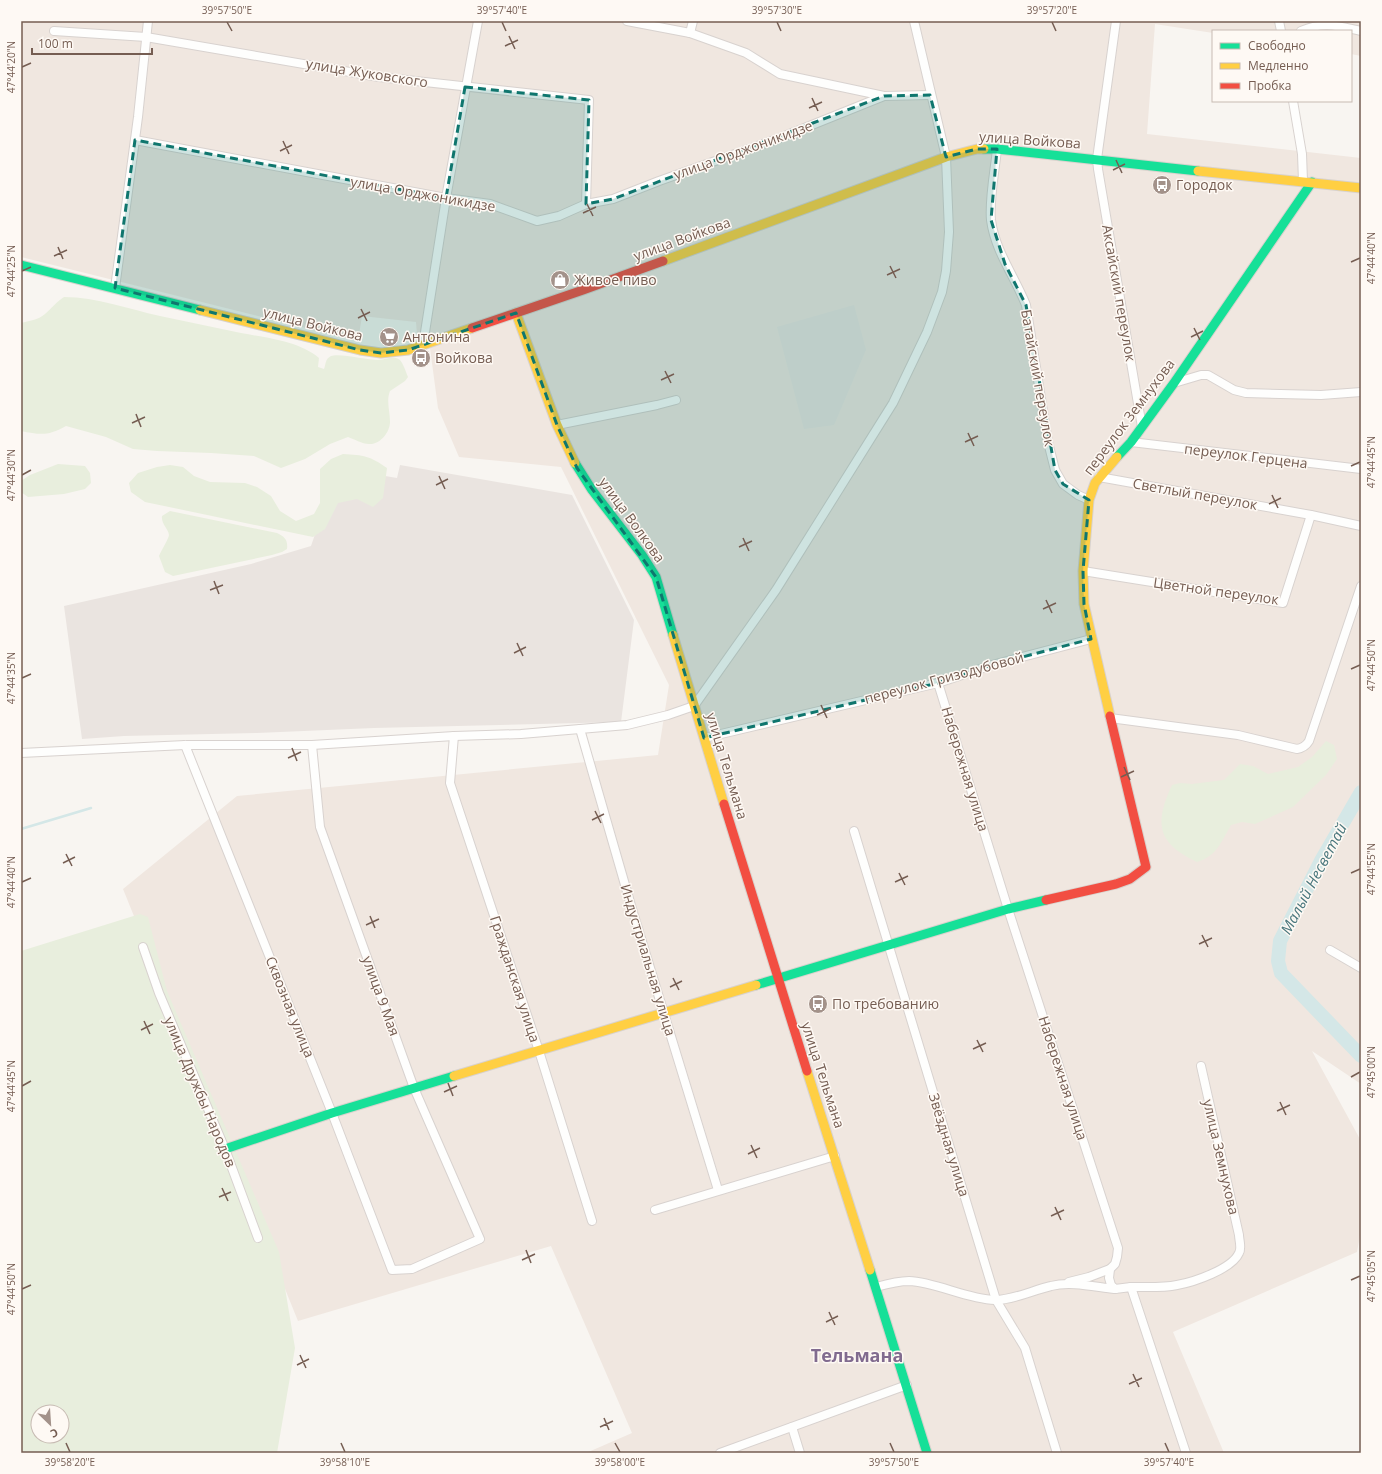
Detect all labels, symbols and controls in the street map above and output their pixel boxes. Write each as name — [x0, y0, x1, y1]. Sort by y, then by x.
text: 39°57'50"E — [202, 3, 252, 17]
text: 39°57'40"E — [477, 3, 527, 17]
text: 39°57'30"E — [752, 3, 802, 17]
text: 39°57'20"E — [1027, 3, 1077, 17]
scale bar — [32, 30, 152, 56]
legend — [1212, 30, 1352, 102]
text: 100 m — [38, 35, 73, 52]
text: Свободно — [1248, 37, 1306, 54]
text: 47°44'20"N — [4, 41, 18, 93]
street label: улица Жуковского — [305, 53, 430, 92]
text: Медленно — [1248, 57, 1308, 74]
text: Пробка — [1248, 77, 1291, 94]
street label: улица Орджоникидзе — [671, 115, 815, 184]
street label: улица Войкова — [979, 126, 1082, 153]
street label: улица Орджоникидзе — [349, 171, 497, 216]
bus stop icon: Городок — [1151, 174, 1173, 196]
place label: Городок — [1176, 175, 1233, 194]
street label: улица Войкова — [631, 212, 733, 265]
street label: Аксайский переулок — [1098, 223, 1141, 364]
text: 47°44'40"N — [1364, 232, 1378, 284]
text: 47°44'25"N — [4, 245, 18, 297]
shop icon: Живое пиво — [549, 269, 571, 291]
place label: Живое пиво — [574, 270, 657, 289]
street label: улица Войкова — [261, 302, 365, 345]
street label: Батайский переулок — [1017, 308, 1060, 449]
supermarket icon: Антонина — [378, 326, 400, 348]
place label: Антонина — [403, 327, 470, 346]
bus stop icon: Войкова — [410, 347, 432, 369]
place label: Войкова — [435, 348, 493, 367]
street label: переулок Земнухова — [1079, 355, 1179, 479]
text: 47°44'45"N — [1364, 436, 1378, 488]
street label: переулок Герцена — [1183, 439, 1309, 473]
text: 47°44'30"N — [4, 449, 18, 501]
street label: улица Волкова — [595, 473, 670, 566]
street label: Светлый переулок — [1131, 473, 1260, 514]
street label: Цветной переулок — [1152, 572, 1281, 609]
text: 47°44'50"N — [1364, 639, 1378, 691]
street label: переулок Гризодубовой — [862, 647, 1026, 708]
text: 47°44'35"N — [4, 652, 18, 704]
street label: Набережная улица — [937, 704, 993, 834]
street label: улица Тельмана — [702, 710, 753, 822]
water label: Малый Несветай — [1275, 819, 1351, 937]
text: 47°44'55"N — [1364, 843, 1378, 895]
text: 47°44'40"N — [4, 856, 18, 908]
street label: Индустриальная улица — [616, 882, 681, 1038]
street label: Гражданская улица — [486, 913, 545, 1045]
street label: Сквозная улица — [261, 953, 319, 1060]
street label: улица 9 Мая — [358, 953, 405, 1038]
bus stop icon: По требованию — [807, 993, 829, 1015]
place label: По требованию — [832, 994, 939, 1013]
street label: Набережная улица — [1034, 1013, 1093, 1142]
street label: улица Дружбы Народов — [160, 1014, 241, 1170]
street label: улица Тельмана — [797, 1019, 850, 1130]
text: 47°45'00"N — [1364, 1046, 1378, 1098]
text: 47°44'45"N — [4, 1060, 18, 1112]
street label: Звёздная улица — [925, 1091, 974, 1199]
street label: улица Земнухова — [1199, 1097, 1244, 1216]
text: 47°45'05"N — [1364, 1250, 1378, 1302]
text: 47°44'50"N — [4, 1263, 18, 1315]
district label: Тельмана — [811, 1343, 903, 1367]
north arrow — [30, 1404, 70, 1444]
text: С — [48, 1425, 61, 1442]
text: 39°58'20"E — [45, 1455, 95, 1469]
text: 39°58'10"E — [320, 1455, 370, 1469]
text: 39°58'00"E — [595, 1455, 645, 1469]
text: 39°57'50"E — [869, 1455, 919, 1469]
text: 39°57'40"E — [1144, 1455, 1194, 1469]

